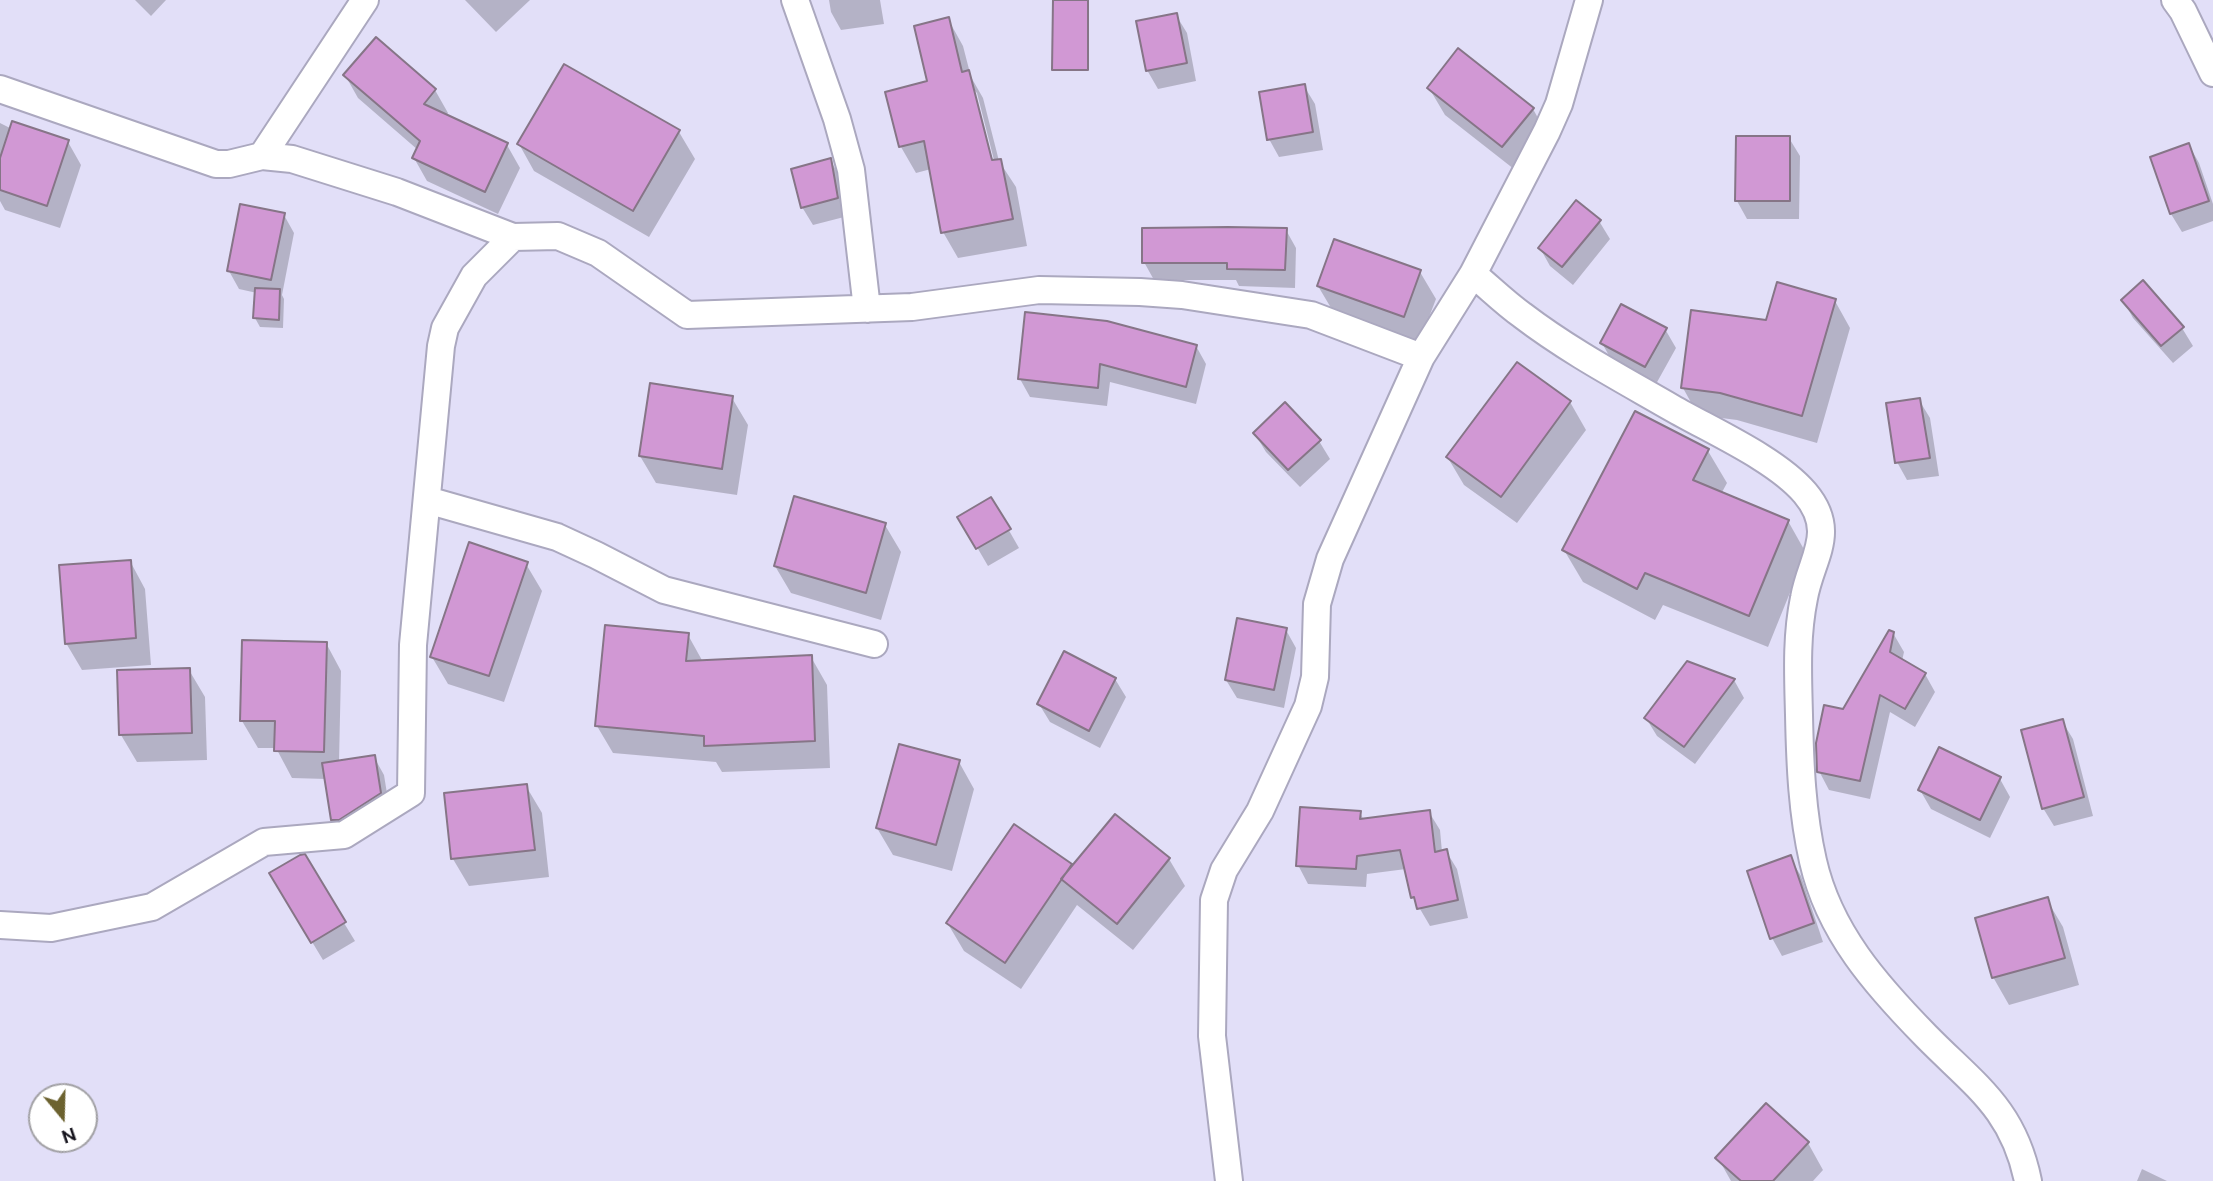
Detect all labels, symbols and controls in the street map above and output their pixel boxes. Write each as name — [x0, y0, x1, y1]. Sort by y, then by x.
north arrow — [28, 1083, 98, 1153]
text: N — [59, 1123, 79, 1149]

